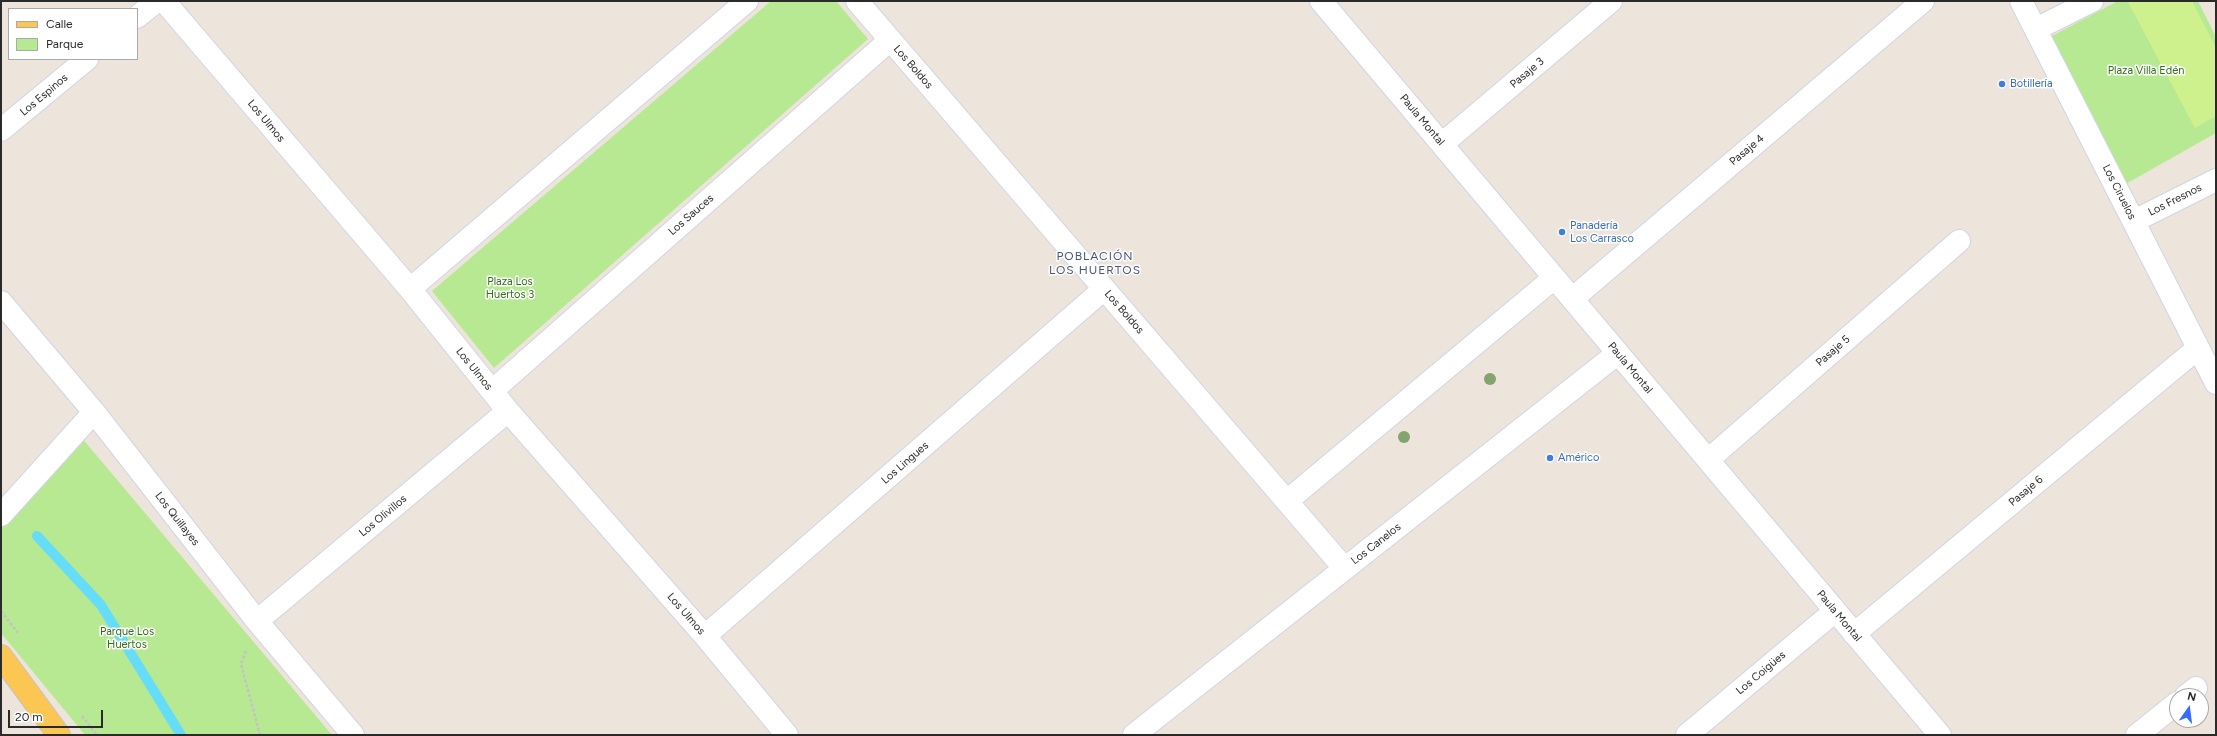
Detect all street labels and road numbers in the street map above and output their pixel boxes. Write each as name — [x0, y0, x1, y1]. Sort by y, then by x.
street label: Los Boldos — [890, 43, 936, 91]
street label: Pasaje 3 — [1507, 55, 1547, 91]
street label: Los Espinos — [17, 71, 71, 119]
street label: Paula Montal — [1397, 92, 1447, 148]
street label: Los Ulmos — [245, 97, 287, 145]
street label: Pasaje 4 — [1727, 132, 1767, 168]
street label: Los Ciruelos — [2099, 162, 2139, 222]
street label: Los Fresnos — [2146, 181, 2204, 219]
street label: Los Sauces — [666, 192, 716, 238]
street label: Los Boldos — [1101, 288, 1147, 336]
street label: Pasaje 5 — [1813, 333, 1853, 369]
street label: Paula Montal — [1605, 340, 1655, 396]
street label: Los Ulmos — [453, 345, 495, 393]
street label: Los Lingues — [879, 439, 931, 487]
street label: Pasaje 6 — [2006, 473, 2046, 509]
street label: Los Quillayes — [152, 490, 202, 548]
street label: Los Olivillos — [357, 492, 409, 540]
street label: Los Canelos — [1348, 520, 1404, 568]
street label: Paula Montal — [1814, 588, 1864, 644]
street label: Los Ulmos — [664, 590, 708, 638]
street label: Los Coigües — [1734, 648, 1788, 698]

